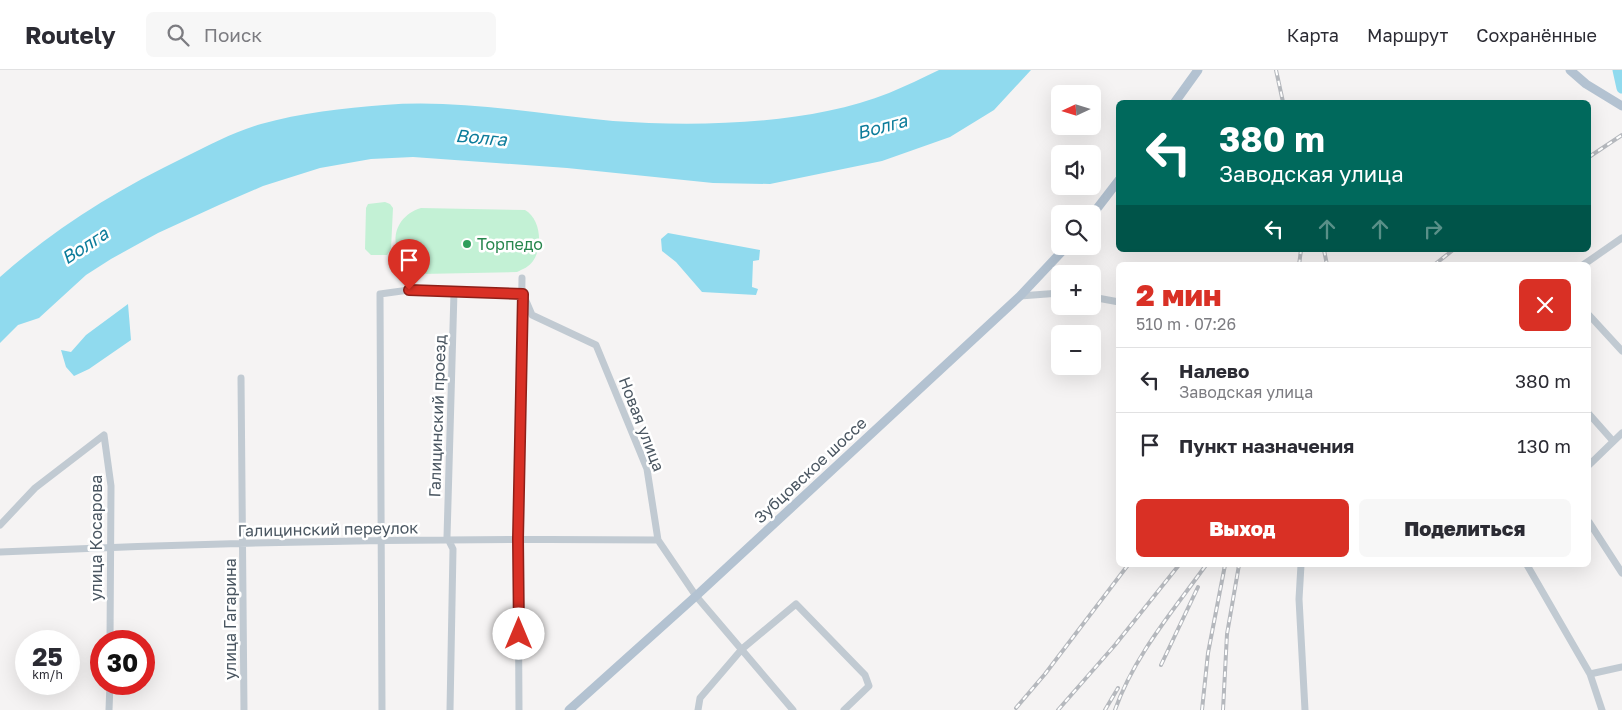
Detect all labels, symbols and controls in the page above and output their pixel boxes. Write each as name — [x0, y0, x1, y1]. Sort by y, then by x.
search box — [146, 12, 496, 57]
text: Routely — [25, 20, 116, 49]
icon: search — [164, 21, 192, 49]
text: Поиск — [204, 23, 262, 46]
text: Карта — [1287, 24, 1339, 46]
text: Маршрут — [1367, 24, 1448, 46]
text: Сохранённые — [1476, 24, 1597, 46]
north arrow — [1051, 85, 1101, 135]
map controls — [1051, 85, 1101, 375]
water label: Волга — [854, 109, 910, 143]
text: 380 m — [1219, 118, 1325, 160]
icon: left — [1136, 120, 1201, 185]
water label: Волга — [455, 124, 508, 150]
button: sound — [1051, 145, 1101, 195]
text: Заводская улица — [1219, 160, 1404, 187]
button: search — [1051, 205, 1101, 255]
icon: left — [1260, 215, 1288, 243]
icon: ahead — [1313, 215, 1341, 243]
icon: ahead — [1366, 215, 1394, 243]
icon: right — [1419, 215, 1447, 243]
water label: Волга — [57, 222, 113, 268]
place label: Торпедо — [477, 234, 543, 254]
marker: Торпедо — [461, 238, 473, 250]
pin — [388, 239, 430, 290]
icon: arrive — [395, 246, 423, 274]
button: + — [1051, 265, 1101, 315]
text: 2 мин — [1136, 277, 1221, 313]
button: close — [1519, 279, 1571, 331]
text: 510 m · 07:26 — [1136, 314, 1236, 334]
button: − — [1051, 325, 1101, 375]
street label: Галицинский проезд — [424, 334, 450, 498]
text: Налево — [1179, 359, 1249, 382]
icon: left — [1136, 366, 1164, 394]
text: 380 m — [1515, 369, 1571, 392]
street label: Новая улица — [615, 374, 669, 474]
text: Заводская улица — [1179, 382, 1313, 402]
street label: Зубцовское шоссе — [749, 413, 871, 527]
icon: arrive — [1136, 431, 1164, 459]
text: Пункт назначения — [1179, 434, 1354, 457]
text: 130 m — [1517, 434, 1571, 457]
street label: улица Косарова — [86, 475, 106, 601]
button: Выход — [1136, 499, 1349, 557]
button: Поделиться — [1359, 499, 1571, 557]
street label: Галицинский переулок — [237, 517, 419, 541]
street label: улица Гагарина — [220, 558, 240, 680]
position arrow — [492, 607, 544, 659]
speed limit sign: 30 — [90, 630, 155, 695]
text: 25 — [32, 641, 63, 672]
text: km/h — [32, 667, 63, 682]

